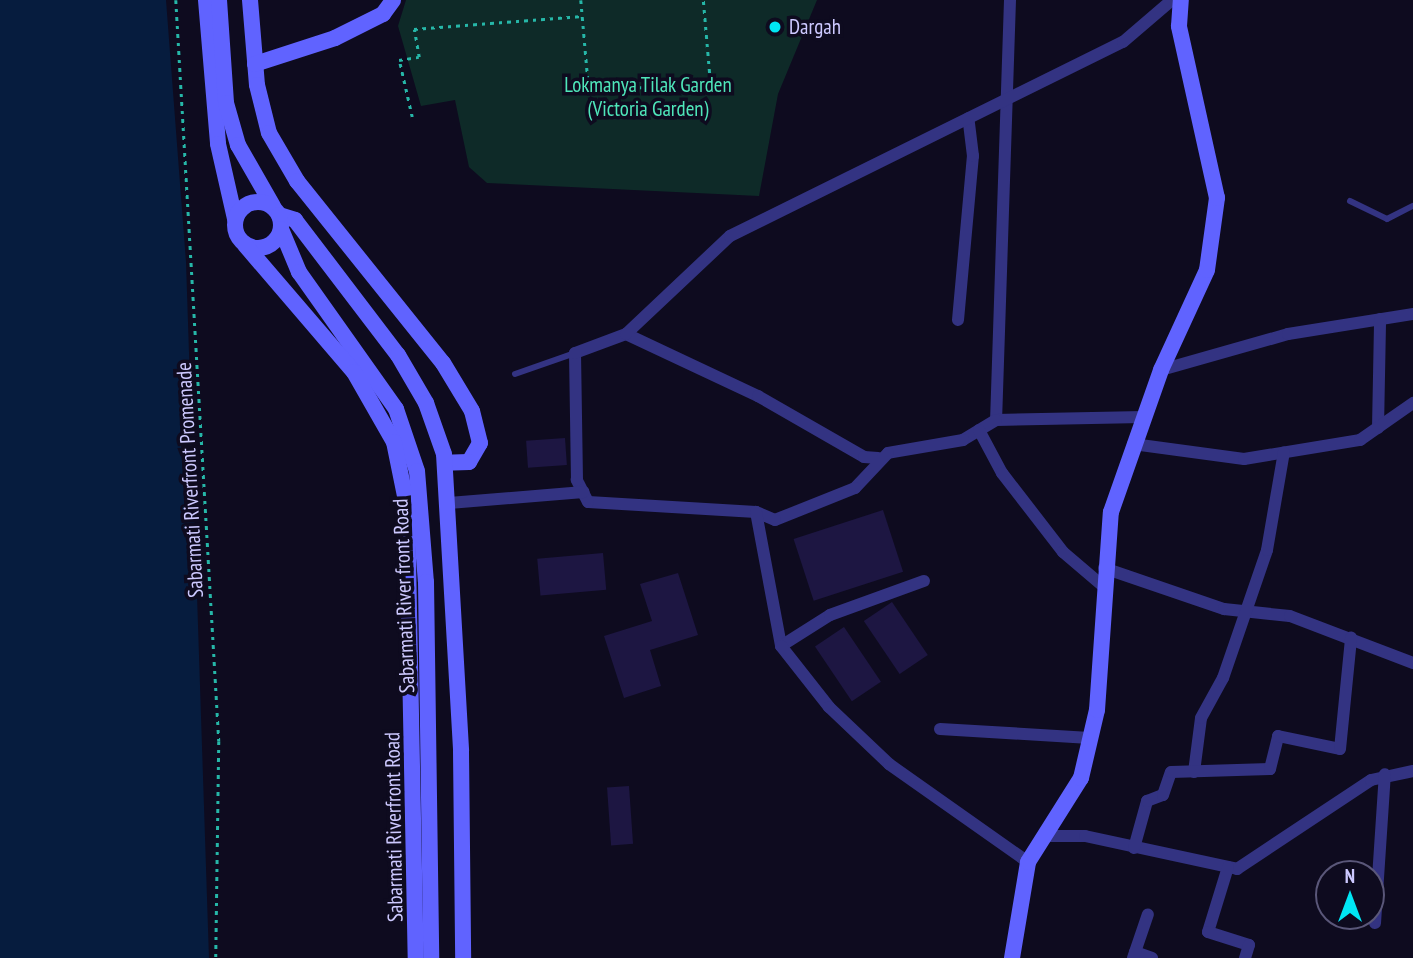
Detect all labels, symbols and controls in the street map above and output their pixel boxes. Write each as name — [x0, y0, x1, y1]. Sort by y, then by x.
place label: Dargah — [789, 14, 841, 40]
marker: Dargah — [767, 19, 783, 35]
park label: Lokmanya Tilak Garden (Victoria Garden) — [564, 72, 732, 122]
street label: Sabarmati Riverfront Promenade — [171, 362, 209, 598]
street label: Sabarmati River front Road — [388, 498, 420, 694]
street label: Sabarmati Riverfront Road — [380, 732, 408, 922]
north arrow — [1315, 860, 1385, 930]
text: N — [1345, 864, 1355, 888]

